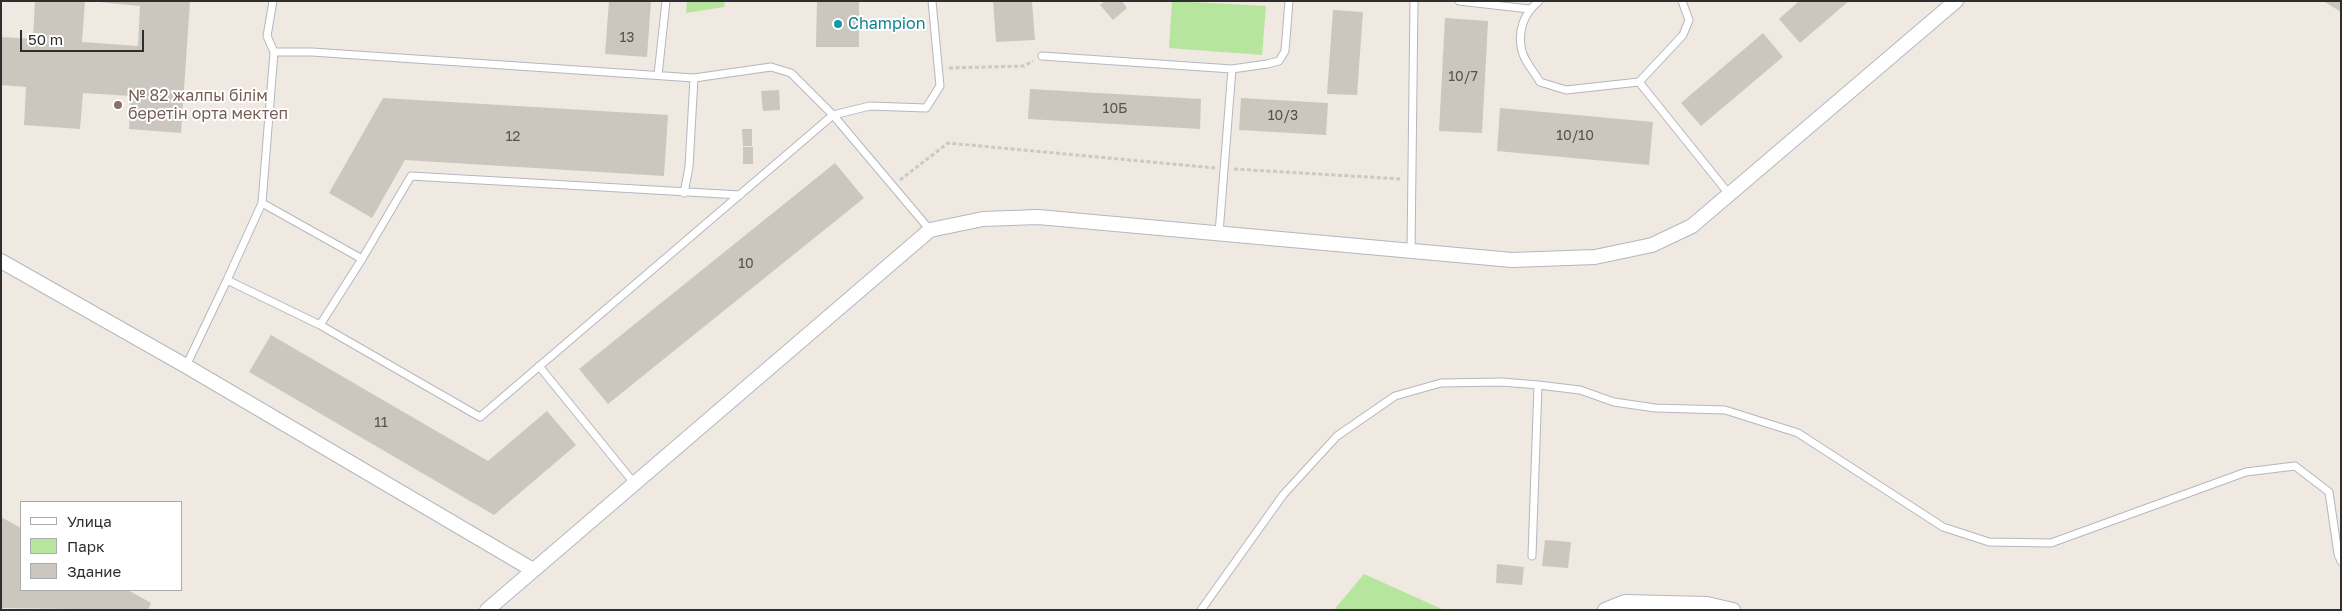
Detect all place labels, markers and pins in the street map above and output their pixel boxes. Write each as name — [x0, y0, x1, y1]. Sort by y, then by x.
place label: Champion — [848, 14, 925, 34]
marker: Champion — [832, 18, 844, 30]
place label: № 82 жалпы білім беретін орта мектеп — [128, 86, 288, 124]
marker: № 82 жалпы білім беретін орта мектеп — [112, 99, 124, 111]

